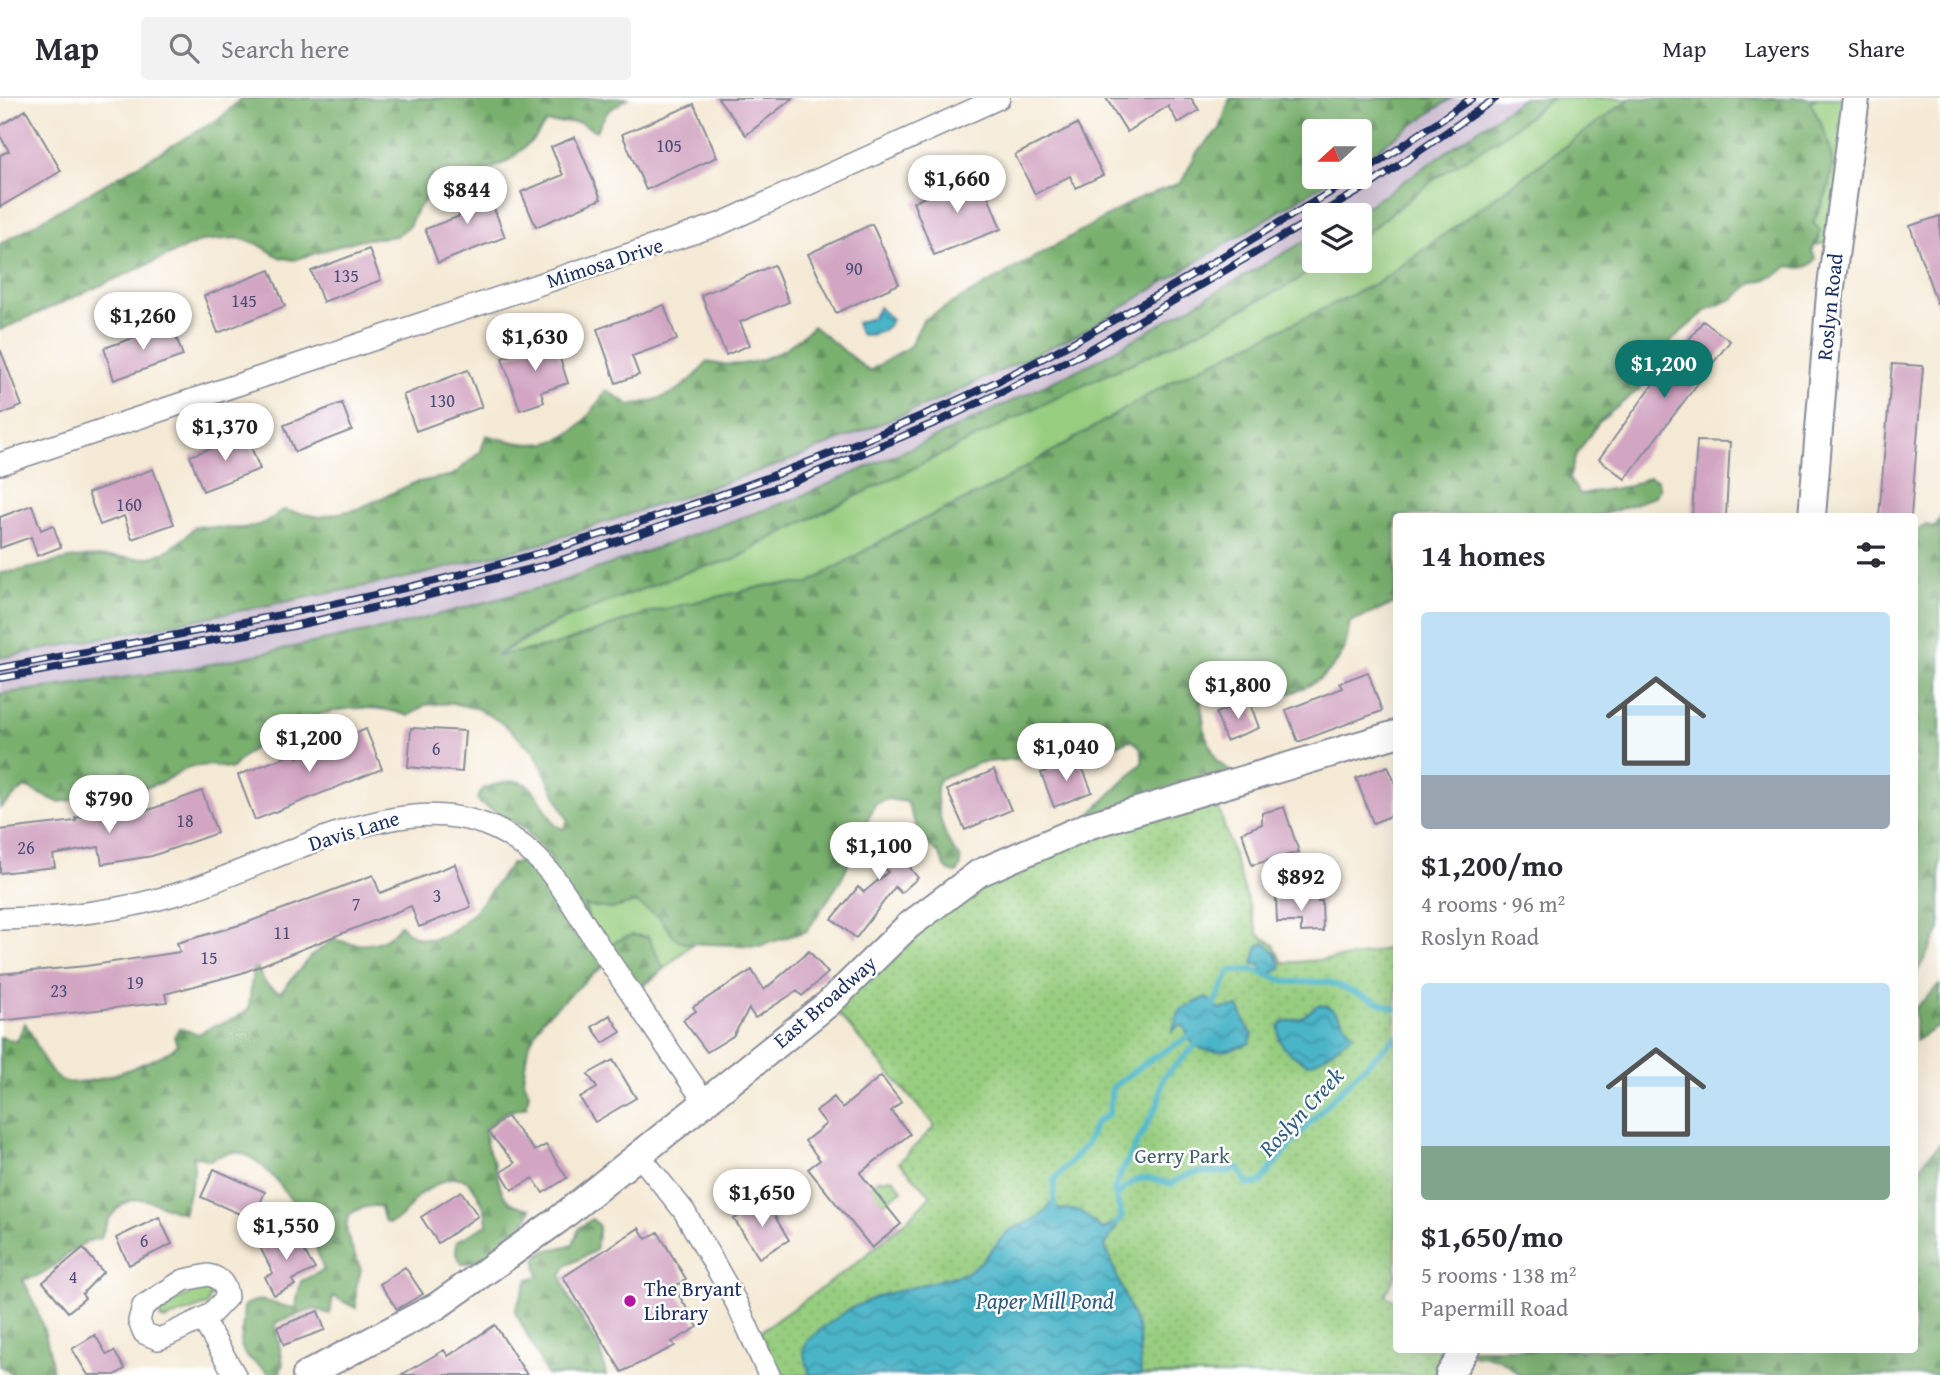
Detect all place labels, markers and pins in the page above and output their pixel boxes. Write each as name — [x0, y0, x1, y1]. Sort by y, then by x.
pin: $1,660 — [900, 156, 1014, 215]
pin: $844 — [426, 166, 508, 226]
pin: $1,260 — [86, 292, 200, 352]
pin: $1,630 — [478, 314, 592, 373]
pin: $1,200 — [1607, 341, 1721, 400]
pin: $1,370 — [168, 404, 282, 463]
pin: $1,800 — [1181, 662, 1295, 721]
pin: $1,200 — [252, 714, 366, 774]
pin: $1,040 — [1009, 724, 1123, 783]
pin: $790 — [68, 776, 150, 835]
pin: $1,100 — [822, 822, 936, 882]
pin: $892 — [1260, 854, 1342, 913]
pin: $1,650 — [705, 1170, 819, 1229]
pin: $1,550 — [229, 1202, 343, 1262]
place label: The Bryant Library — [644, 1273, 742, 1328]
marker: The Bryant Library — [622, 1293, 638, 1309]

